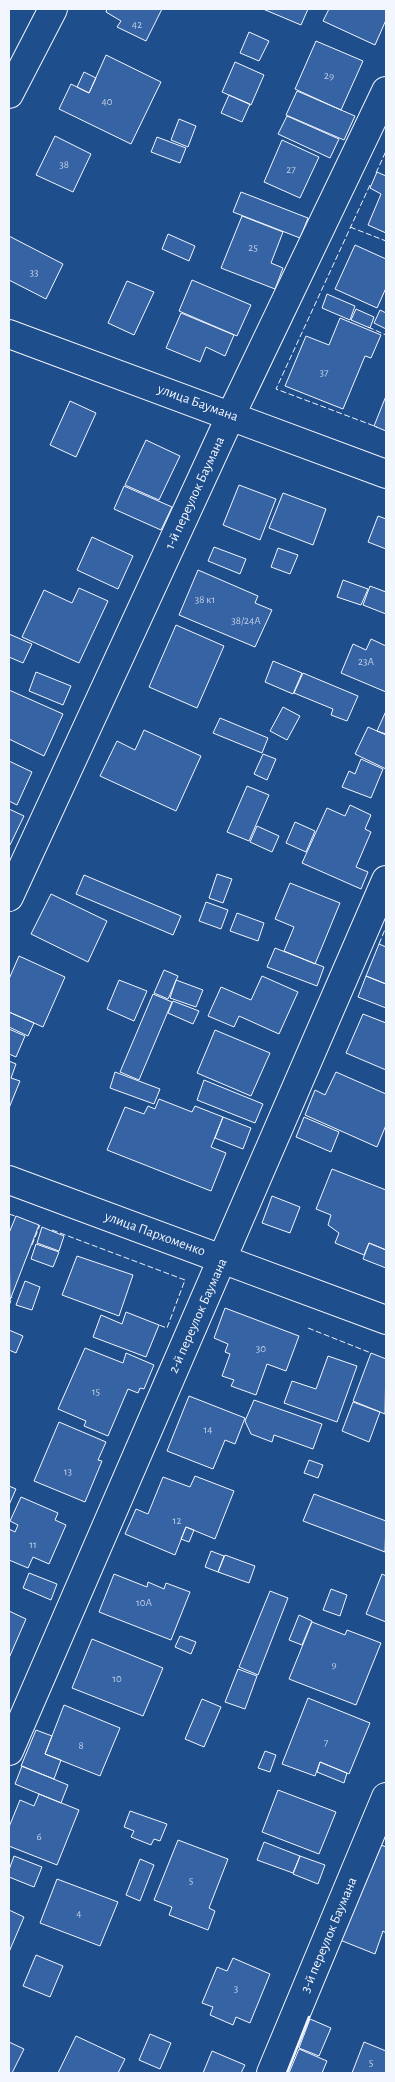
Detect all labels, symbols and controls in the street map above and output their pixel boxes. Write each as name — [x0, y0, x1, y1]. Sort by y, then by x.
house number: 42 — [132, 19, 142, 30]
house number: 29 — [324, 70, 334, 81]
house number: 40 — [101, 96, 113, 107]
house number: 38 — [59, 159, 69, 170]
house number: 27 — [286, 164, 296, 175]
house number: 25 — [248, 242, 258, 253]
house number: 33 — [29, 267, 39, 278]
house number: 37 — [319, 367, 329, 378]
street label: улица Баумана — [155, 382, 241, 424]
street label: 1-й переулок Баумана — [163, 434, 228, 552]
house number: 38 к1 — [195, 594, 215, 605]
house number: 38/24А — [231, 615, 261, 626]
house number: 23А — [358, 656, 375, 667]
street label: улица Пархоменко — [102, 1209, 207, 1259]
street label: 2-й переулок Баумана — [166, 1256, 230, 1376]
house number: 30 — [256, 1343, 266, 1354]
house number: 15 — [92, 1386, 101, 1397]
house number: 14 — [203, 1424, 213, 1435]
house number: 13 — [64, 1466, 73, 1477]
house number: 12 — [173, 1515, 181, 1526]
house number: 11 — [29, 1539, 37, 1550]
house number: 10А — [136, 1597, 153, 1608]
house number: 9 — [331, 1659, 337, 1670]
house number: 10 — [112, 1673, 122, 1684]
house number: 7 — [324, 1737, 329, 1748]
house number: 8 — [78, 1740, 84, 1751]
house number: 6 — [36, 1831, 42, 1842]
house number: 5 — [189, 1875, 194, 1886]
street label: 3-й переулок Баумана — [298, 1875, 360, 1995]
house number: 4 — [76, 1908, 82, 1919]
house number: 3 — [234, 1983, 239, 1994]
house number: 5 — [369, 2057, 374, 2068]

